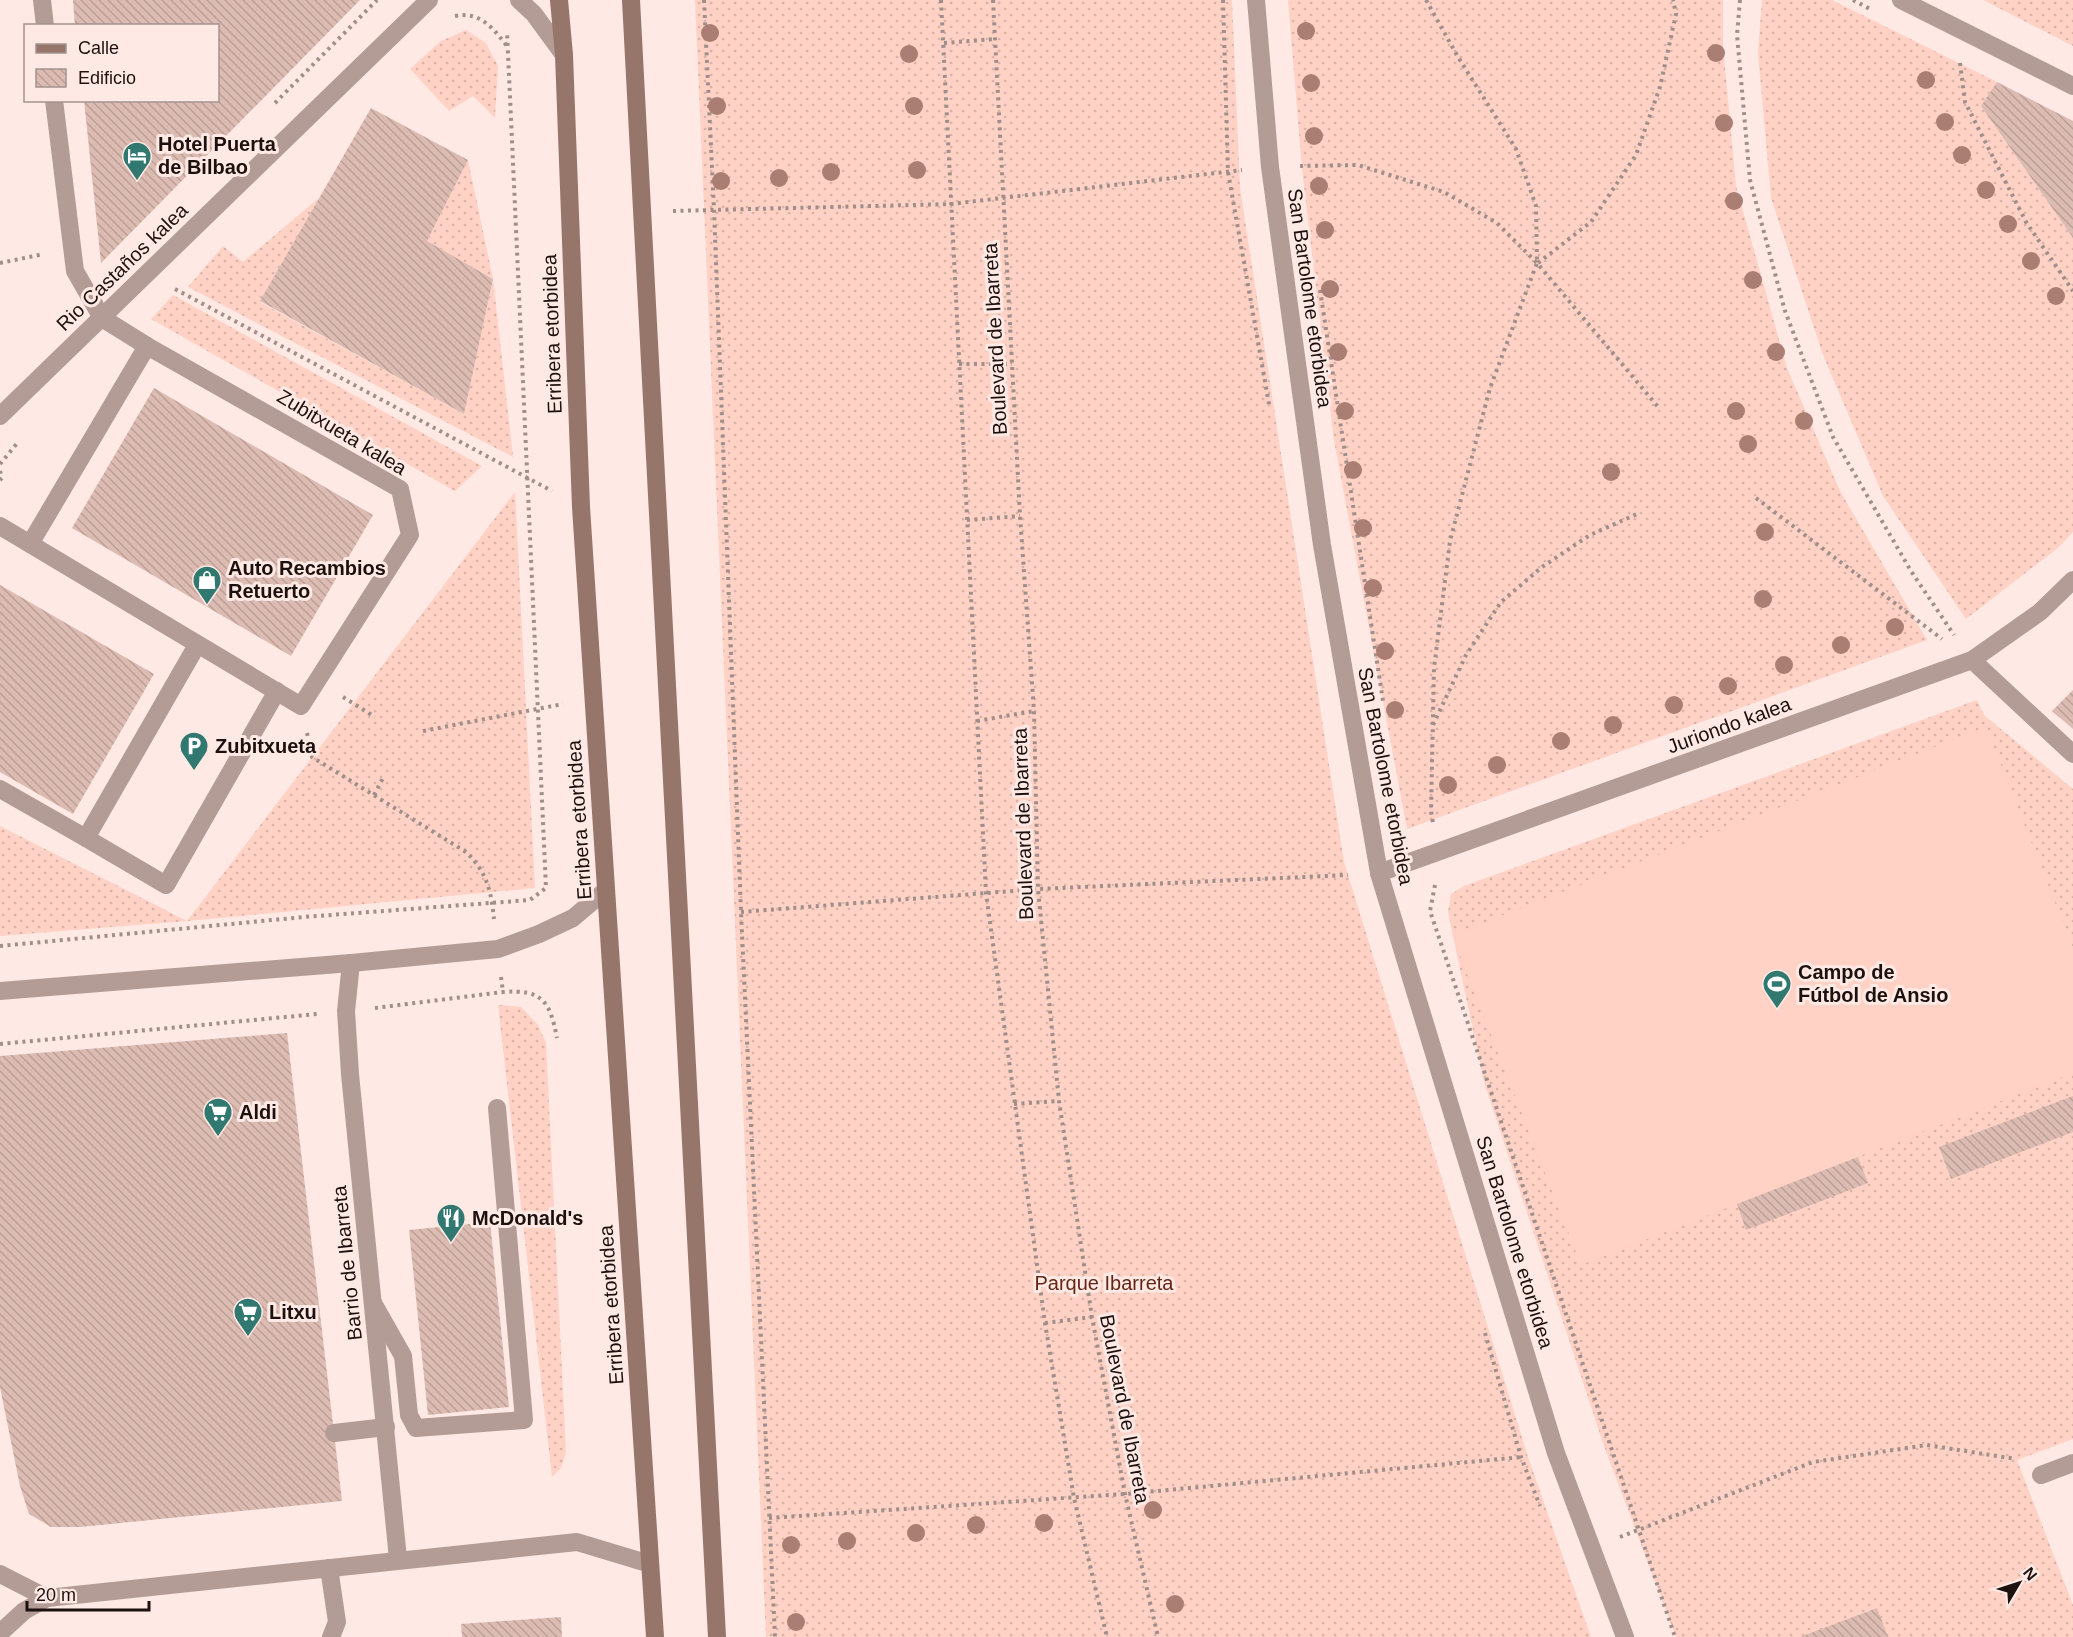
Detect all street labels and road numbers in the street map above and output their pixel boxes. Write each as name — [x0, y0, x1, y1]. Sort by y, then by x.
street label: San Bartolome etorbidea — [1284, 187, 1336, 410]
street label: Rio Castaños kalea — [52, 198, 193, 335]
street label: Boulevard de Ibarreta — [979, 242, 1011, 436]
street label: Erribera etorbidea — [538, 253, 566, 414]
street label: Zubitxueta kalea — [273, 385, 411, 480]
street label: San Bartolome etorbidea — [1354, 665, 1418, 888]
street label: Juriondo kalea — [1664, 692, 1795, 758]
street label: Boulevard de Ibarreta — [1009, 727, 1037, 920]
street label: Erribera etorbidea — [562, 739, 596, 901]
street label: San Bartolome etorbidea — [1472, 1133, 1558, 1352]
street label: Barrio de Ibarreta — [328, 1184, 366, 1342]
street label: Erribera etorbidea — [594, 1224, 628, 1386]
street label: Boulevard de Ibarreta — [1096, 1312, 1154, 1506]

